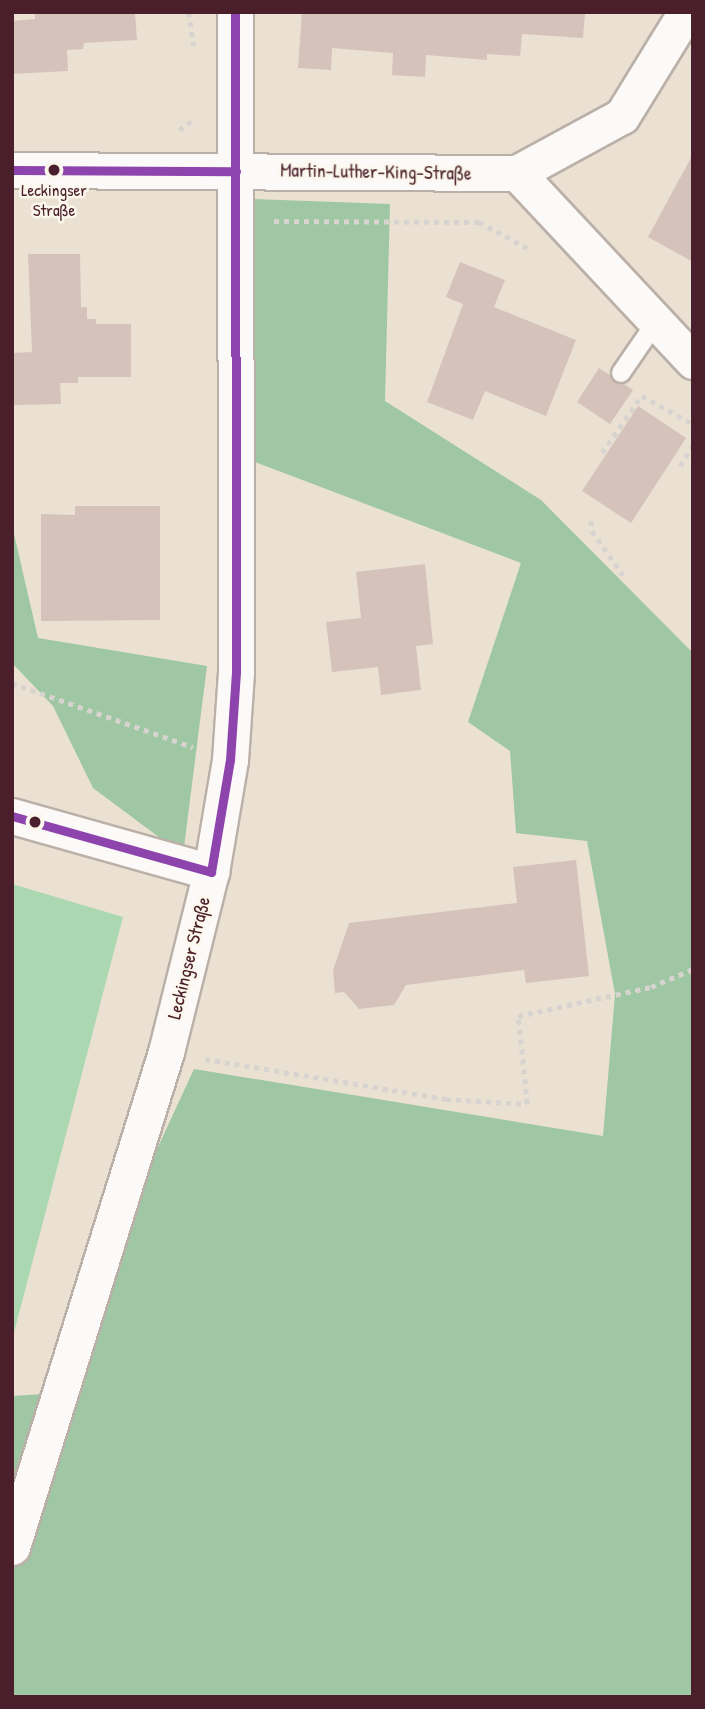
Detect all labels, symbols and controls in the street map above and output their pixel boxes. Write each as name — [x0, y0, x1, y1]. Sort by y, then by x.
street label: Martin-Luther-King-Straße — [280, 159, 472, 185]
marker: Leckingser Straße — [47, 163, 61, 177]
place label: Leckingser Straße — [21, 180, 87, 220]
unlabelled marker — [28, 815, 42, 829]
street label: Leckingser Straße — [163, 894, 215, 1022]

